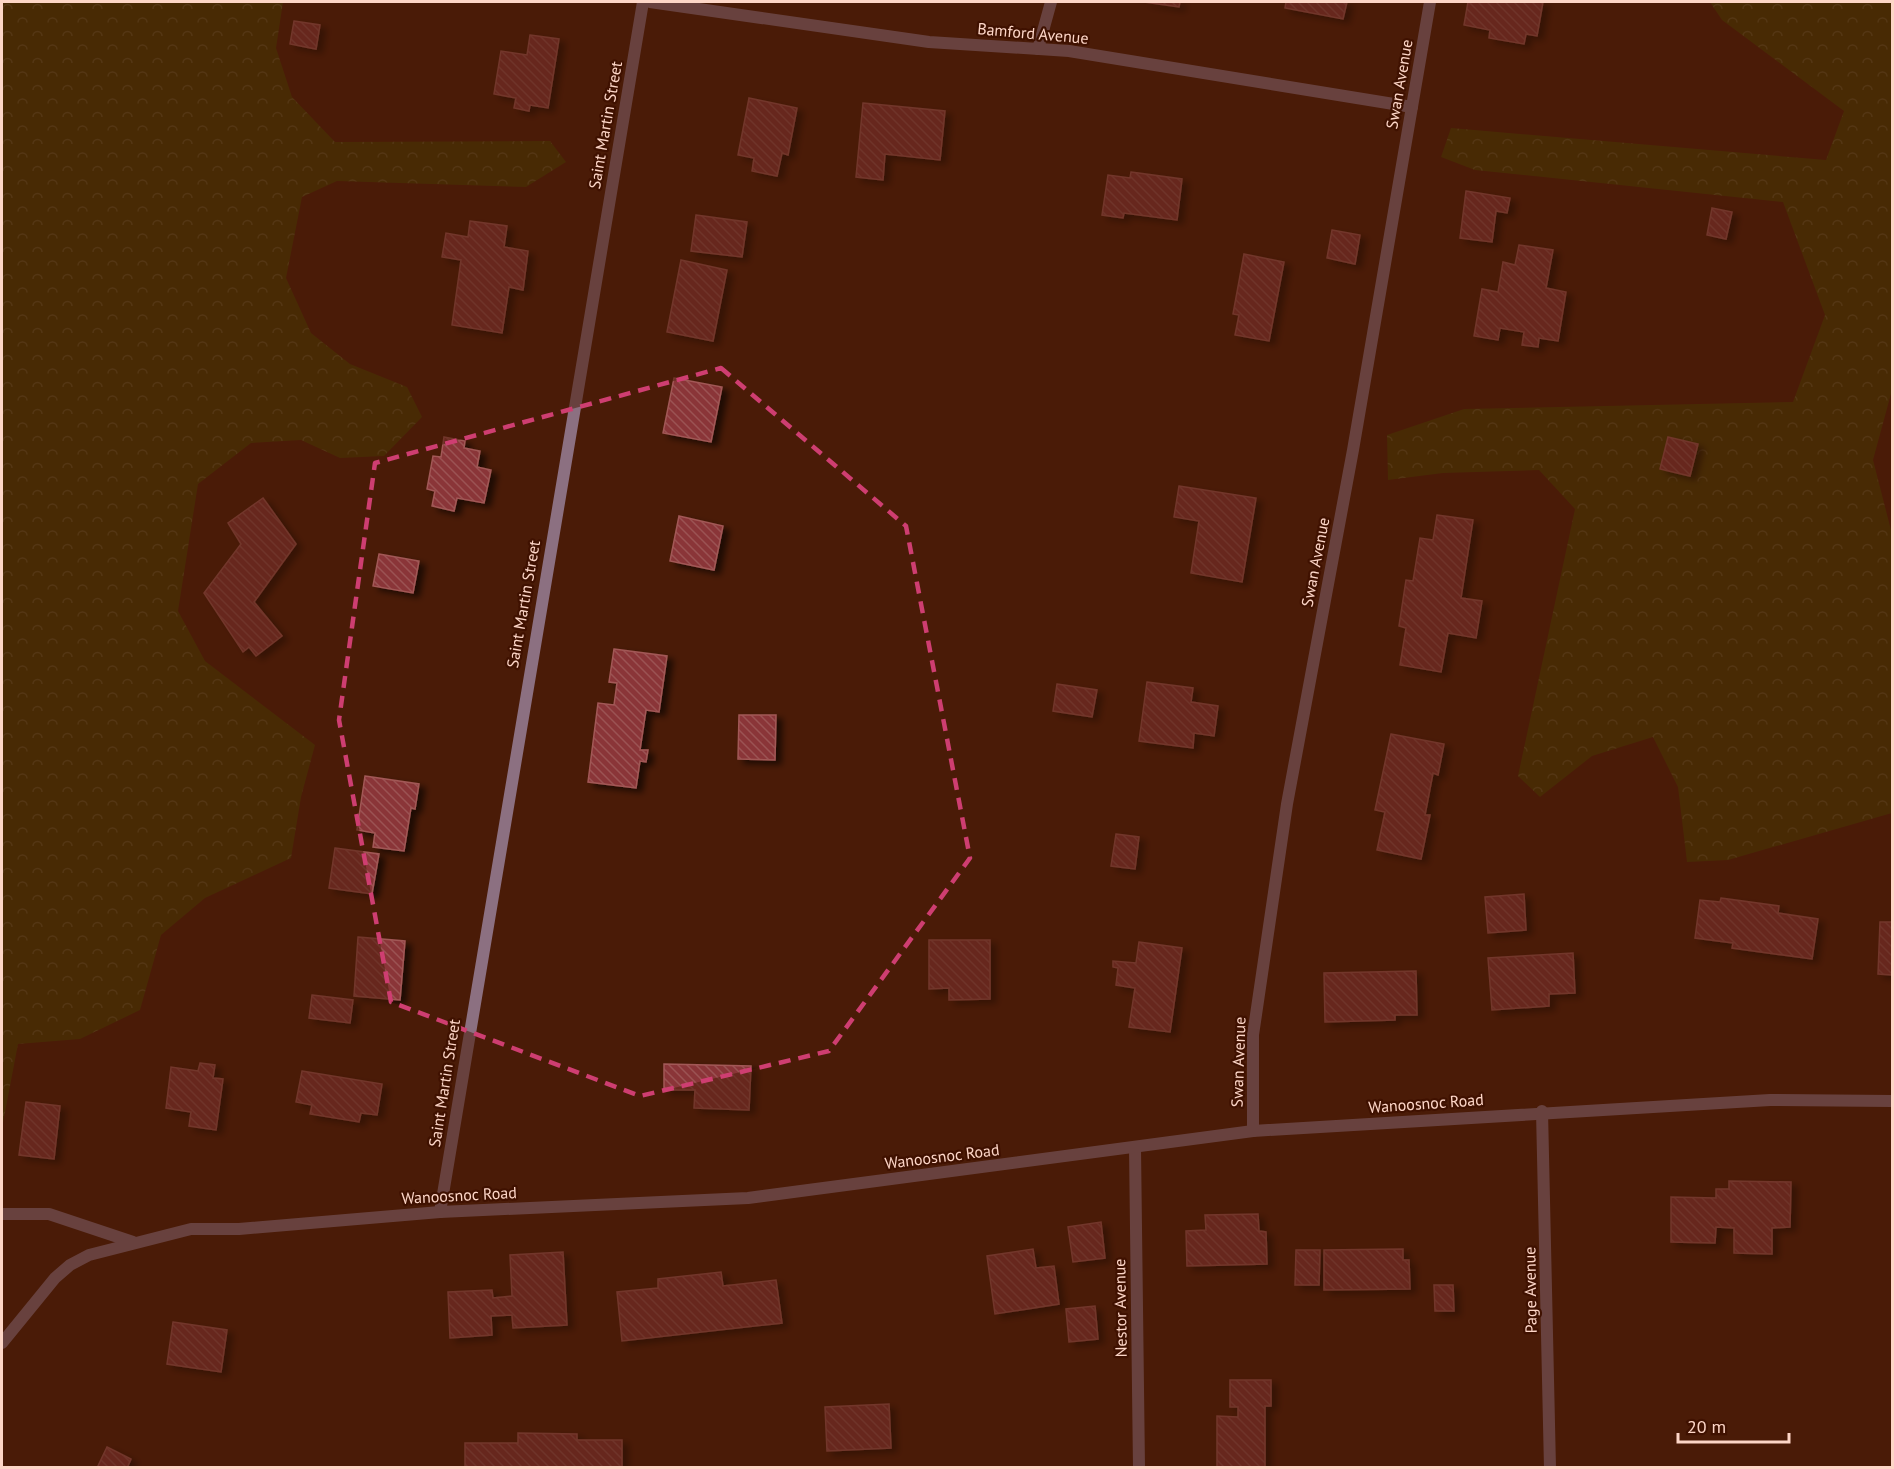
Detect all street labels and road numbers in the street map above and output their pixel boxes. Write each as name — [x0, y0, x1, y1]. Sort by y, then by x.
street label: Bamford Avenue — [977, 18, 1089, 48]
street label: Swan Avenue — [1381, 38, 1417, 130]
street label: Saint Martin Street — [584, 59, 626, 190]
street label: Swan Avenue — [1297, 516, 1333, 608]
street label: Saint Martin Street — [502, 538, 544, 669]
street label: Swan Avenue — [1226, 1016, 1250, 1108]
street label: Saint Martin Street — [424, 1017, 464, 1148]
street label: Wanoosnoc Road — [1368, 1089, 1484, 1117]
street label: Wanoosnoc Road — [883, 1139, 1001, 1173]
street label: Wanoosnoc Road — [401, 1182, 517, 1208]
street label: Page Avenue — [1519, 1246, 1541, 1334]
street label: Nestor Avenue — [1109, 1259, 1131, 1357]

